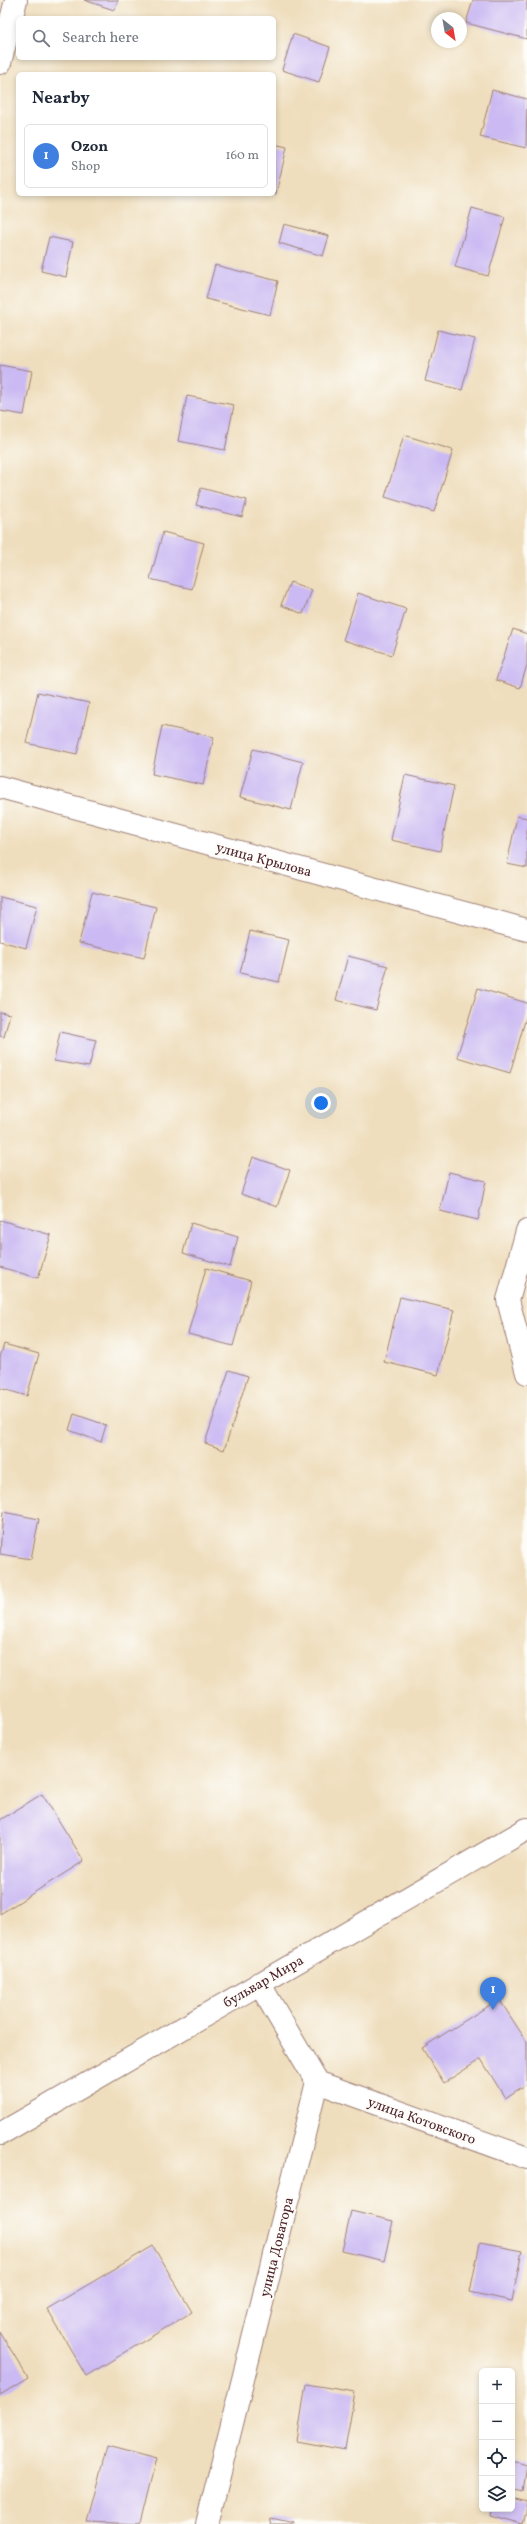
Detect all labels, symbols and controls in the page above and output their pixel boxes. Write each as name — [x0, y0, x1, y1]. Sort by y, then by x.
north arrow — [431, 12, 467, 48]
search box — [16, 16, 276, 60]
icon: search — [30, 27, 52, 49]
text: Search here — [62, 28, 139, 49]
text: Nearby — [32, 87, 90, 110]
text: Ozon — [71, 137, 108, 158]
text: 1 — [43, 147, 49, 165]
text: 160 m — [225, 147, 259, 165]
text: Shop — [71, 158, 100, 176]
street label: улица Крылова — [214, 839, 314, 882]
your location — [311, 1093, 331, 1113]
street label: бульвар Мира — [220, 1952, 307, 2013]
pin: 1 — [480, 1977, 506, 2010]
street label: улица Котовского — [365, 2093, 478, 2150]
street label: улица Доватора — [256, 2195, 299, 2299]
map controls — [479, 2368, 515, 2512]
button: + — [479, 2368, 515, 2404]
button: − — [479, 2404, 515, 2440]
button: locate — [479, 2440, 515, 2476]
button: layers — [479, 2476, 515, 2512]

